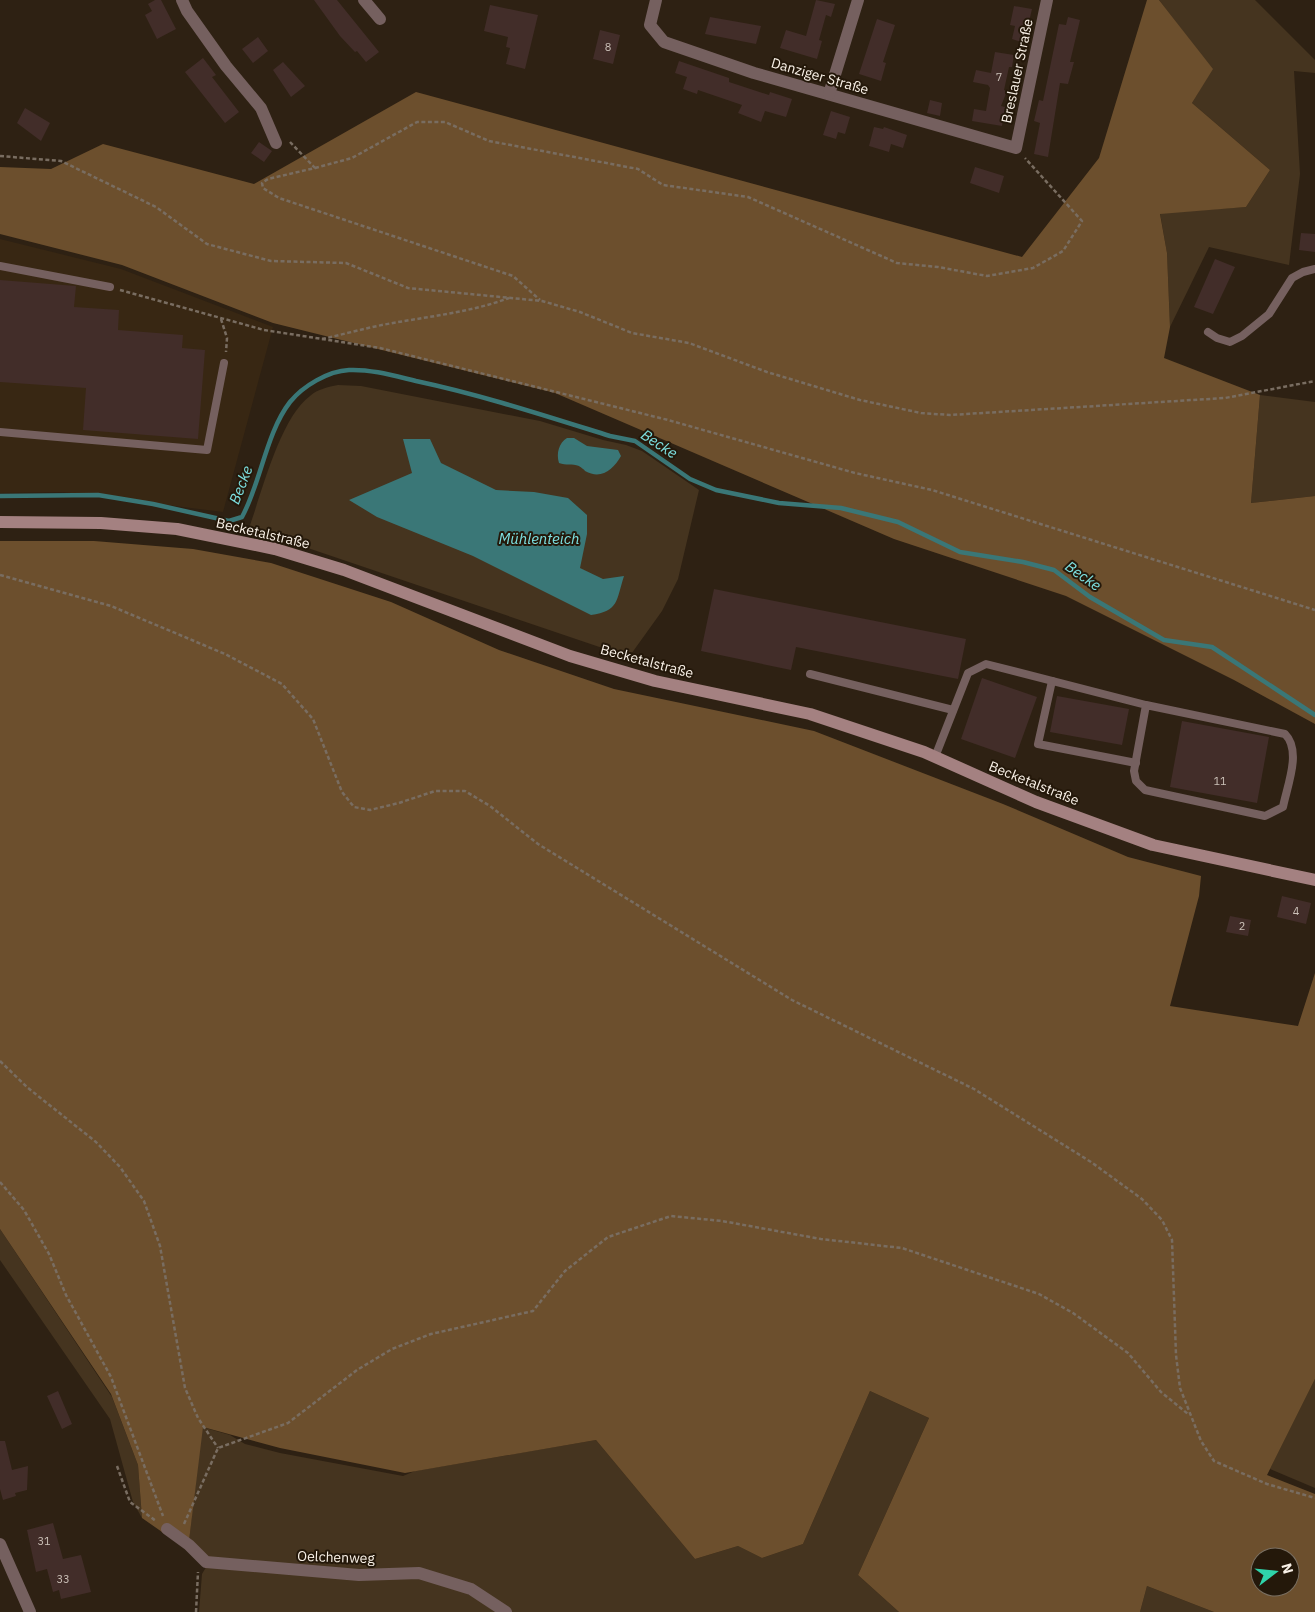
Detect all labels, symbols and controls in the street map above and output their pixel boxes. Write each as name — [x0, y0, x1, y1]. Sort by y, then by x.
street label: Breslauer Straße — [997, 17, 1037, 125]
house number: 8 — [605, 40, 611, 54]
street label: Danziger Straße — [769, 53, 871, 99]
house number: 7 — [996, 70, 1002, 84]
water label: Becke — [638, 425, 681, 462]
water label: Becke — [225, 463, 257, 507]
street label: Becketalstraße — [214, 513, 312, 553]
water label: Mühlenteich — [499, 529, 579, 548]
water label: Becke — [1062, 556, 1105, 595]
street label: Becketalstraße — [598, 640, 696, 682]
street label: Becketalstraße — [986, 757, 1082, 809]
house number: 11 — [1213, 774, 1227, 788]
house number: 4 — [1293, 904, 1300, 918]
house number: 2 — [1239, 919, 1245, 933]
house number: 31 — [37, 1534, 51, 1548]
street label: Oelchenweg — [297, 1547, 376, 1567]
north arrow — [1250, 1547, 1300, 1597]
text: N — [1277, 1561, 1298, 1576]
house number: 33 — [56, 1572, 70, 1586]

